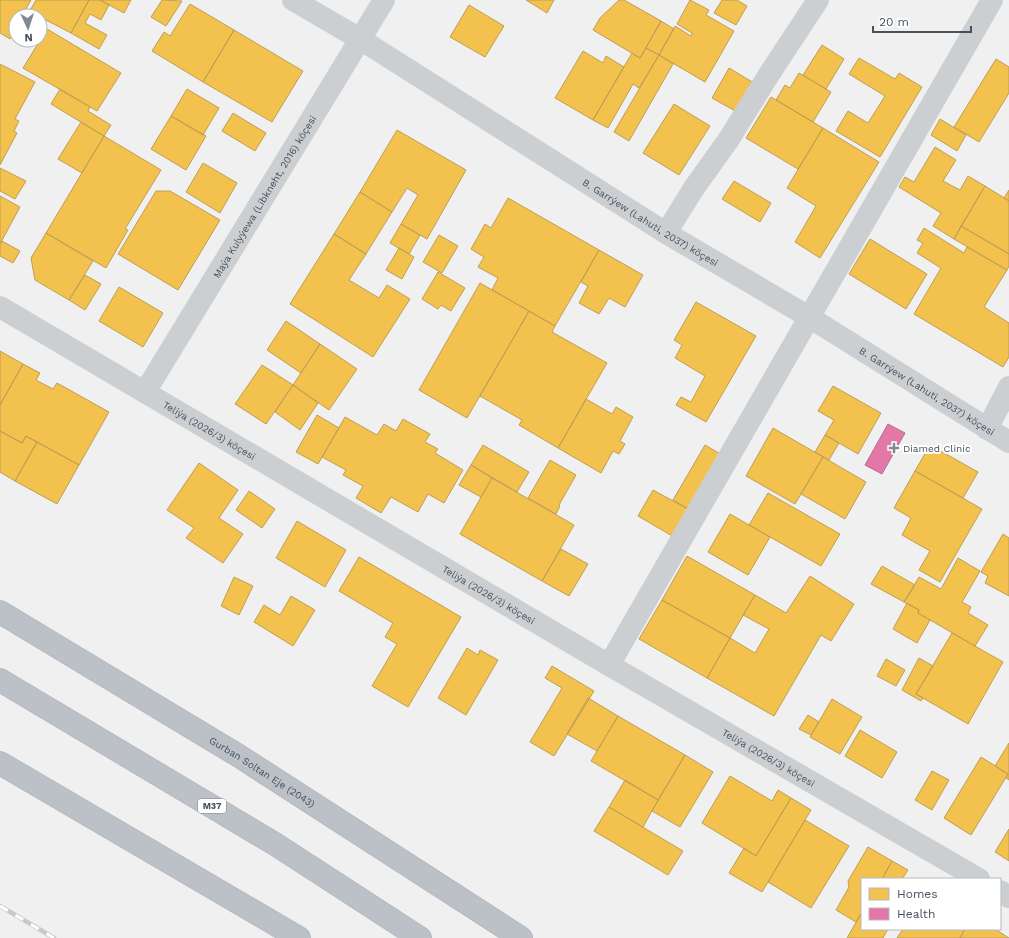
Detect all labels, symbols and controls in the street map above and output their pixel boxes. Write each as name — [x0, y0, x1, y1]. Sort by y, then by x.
north arrow — [8, 8, 48, 48]
scale bar — [873, 8, 971, 34]
text: 20 m — [879, 15, 909, 29]
text: N — [24, 31, 33, 44]
street label: Maýa Kulyýewa (Libkneht, 2016) köçesi — [211, 114, 318, 280]
street label: B. Garrýew (Lahuti, 2037) köçesi — [580, 177, 720, 268]
street label: B. Garrýew (Lahuti, 2037) köçesi — [857, 345, 996, 438]
street label: Teliýa (2026/3) köçesi — [161, 399, 257, 462]
marker: Diamed Clinic — [888, 442, 900, 454]
place label: Diamed Clinic — [903, 443, 971, 454]
street label: Teliýa (2026/3) köçesi — [440, 563, 537, 626]
street label: Teliýa (2026/3) köçesi — [720, 727, 817, 789]
street label: Gurban Soltan Eje (2043) — [207, 734, 317, 809]
road number: M37 — [198, 799, 226, 813]
legend — [861, 878, 1001, 930]
text: Homes — [897, 887, 938, 901]
text: Health — [897, 907, 935, 921]

